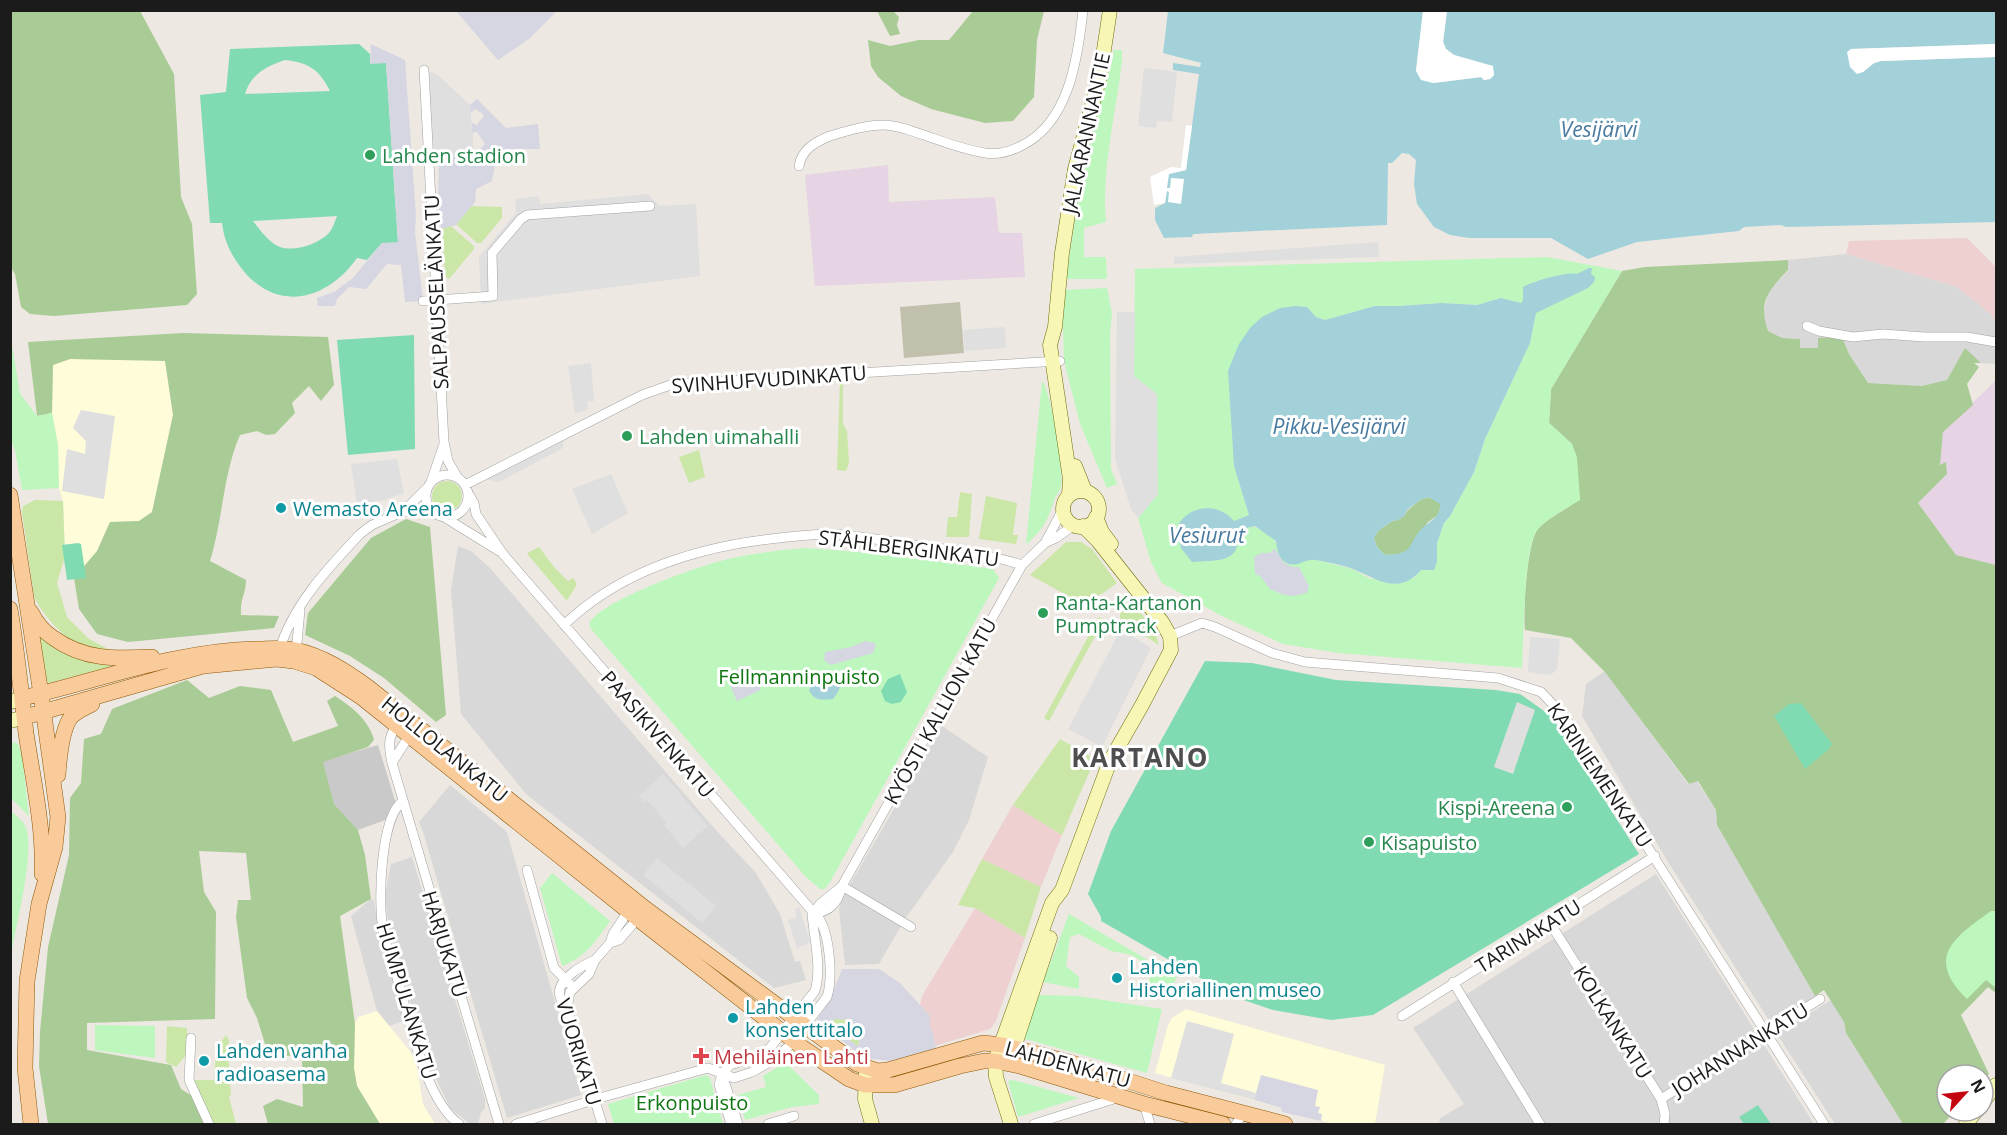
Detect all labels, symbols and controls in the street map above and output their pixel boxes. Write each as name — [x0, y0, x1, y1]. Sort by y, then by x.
street label: JALKARANNANTIE — [1055, 50, 1116, 218]
water label: Vesijärvi — [1561, 115, 1638, 143]
place label: Lahden stadion — [382, 142, 526, 169]
marker: Lahden stadion — [363, 148, 377, 162]
street label: SALPAUSSELÄNKATU — [417, 194, 455, 390]
street label: SVINHUFVUDINKATU — [671, 359, 867, 399]
water label: Pikku-Vesijärvi — [1272, 412, 1406, 440]
place label: Lahden uimahalli — [639, 423, 799, 450]
marker: Lahden uimahalli — [620, 429, 634, 443]
place label: Wemasto Areena — [293, 495, 453, 522]
marker: Wemasto Areena — [274, 501, 288, 515]
water label: Vesiurut — [1169, 521, 1246, 549]
street label: STÅHLBERGINKATU — [817, 524, 1001, 572]
place label: Ranta-Kartanon Pumptrack — [1055, 589, 1202, 639]
marker: Ranta-Kartanon Pumptrack — [1036, 606, 1050, 620]
street label: KYÖSTI KALLION KATU — [877, 613, 1003, 809]
park label: Fellmanninpuisto — [718, 663, 880, 690]
street label: PAASIKIVENKATU — [595, 665, 721, 803]
street label: HOLLOLANKATU — [376, 690, 514, 808]
street label: KARINIEMENKATU — [1541, 697, 1659, 853]
district label: KARTANO — [1071, 739, 1209, 775]
place label: Kispi-Areena — [1438, 794, 1555, 821]
marker: Kispi-Areena — [1560, 800, 1574, 814]
place label: Kisapuisto — [1381, 829, 1477, 856]
marker: Kisapuisto — [1362, 835, 1376, 849]
street label: HARJUKATU — [416, 887, 474, 1001]
street label: TARINAKATU — [1470, 893, 1586, 979]
street label: HUMPULANKATU — [370, 919, 444, 1083]
place label: Lahden Historiallinen museo — [1129, 953, 1322, 1003]
street label: KOLKANKATU — [1567, 960, 1659, 1084]
marker: Lahden Historiallinen museo — [1110, 971, 1124, 985]
place label: Lahden konserttitalo — [745, 993, 863, 1043]
street label: VUORIKATU — [550, 995, 608, 1109]
street label: JOHANNANKATU — [1665, 996, 1814, 1103]
marker: Lahden konserttitalo — [726, 1011, 740, 1025]
street label: LAHDENKATU — [1002, 1034, 1134, 1094]
place label: Lahden vanha radioasema — [216, 1037, 348, 1087]
place label: Mehiläinen Lahti — [714, 1043, 869, 1070]
marker: Mehiläinen Lahti — [692, 1047, 710, 1065]
marker: Lahden vanha radioasema — [197, 1054, 211, 1068]
north arrow — [1935, 1063, 1995, 1123]
text: N — [1966, 1075, 1991, 1097]
park label: Erkonpuisto — [636, 1089, 748, 1116]

